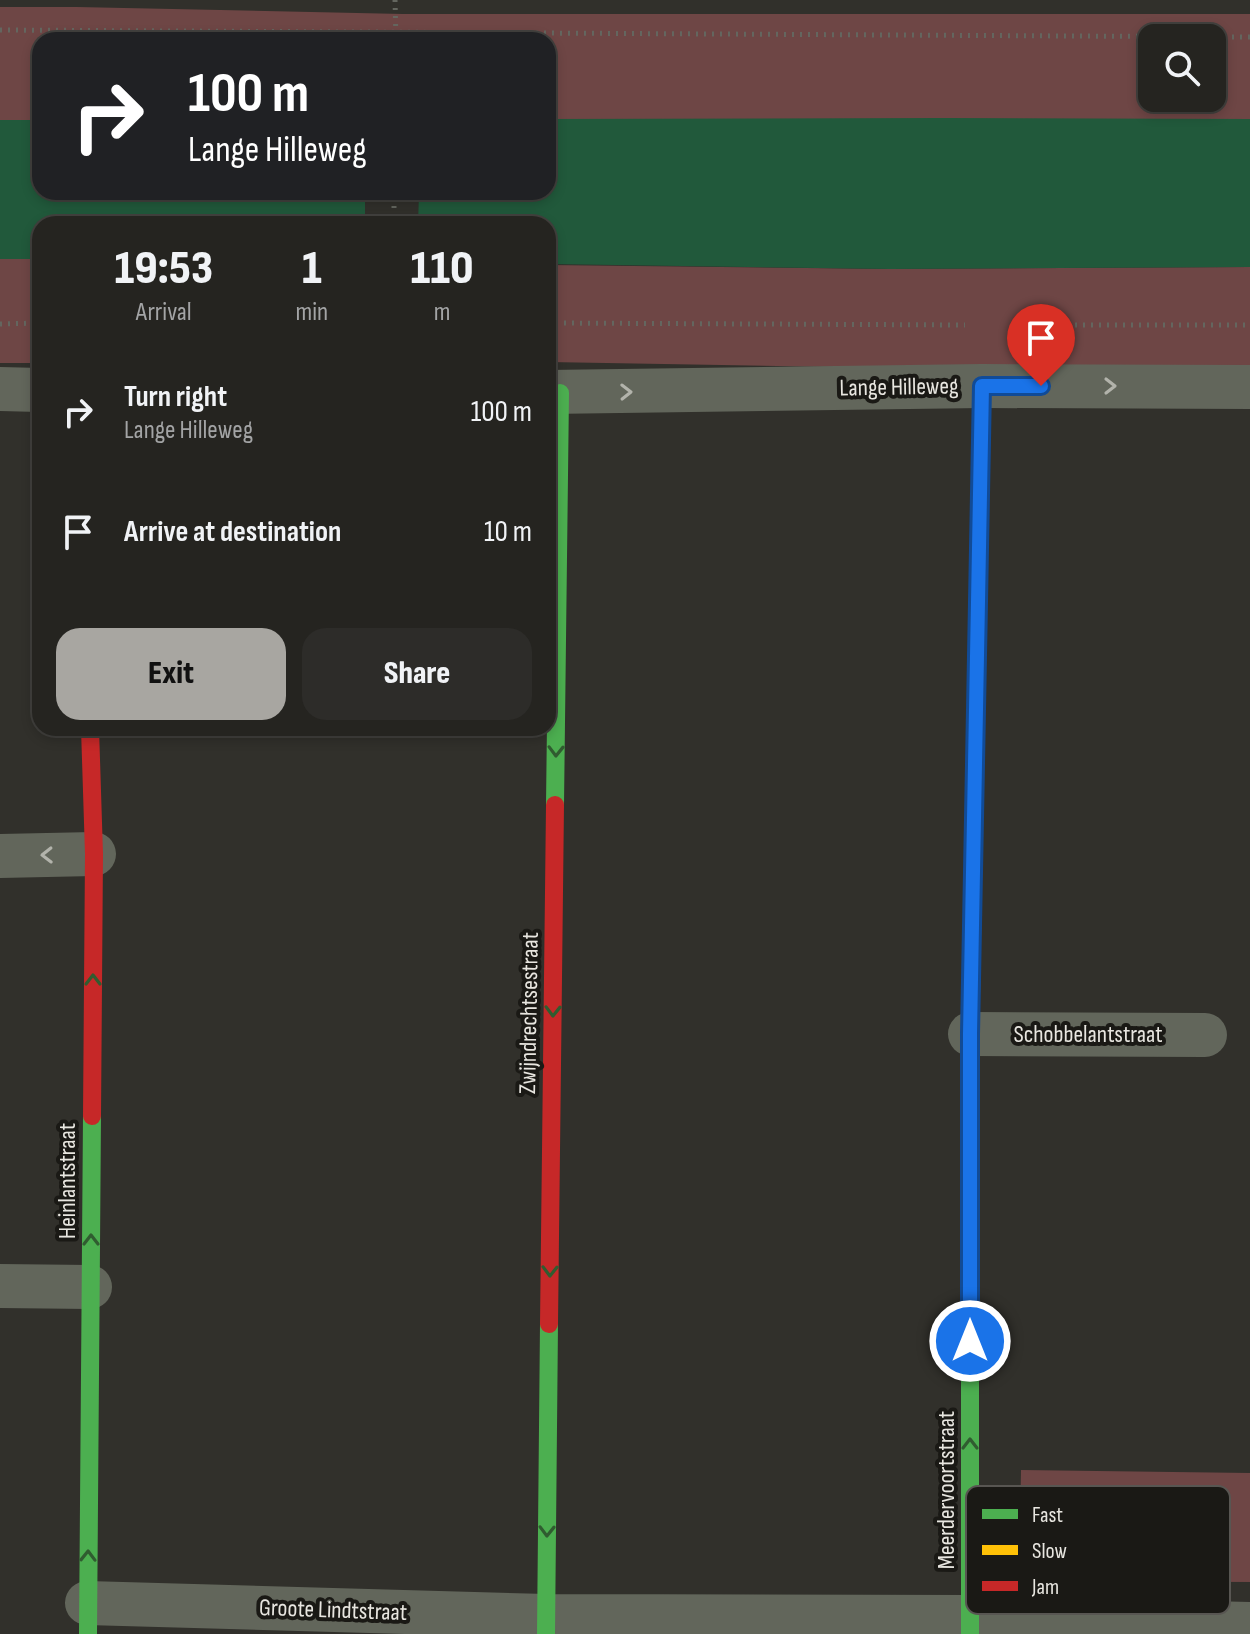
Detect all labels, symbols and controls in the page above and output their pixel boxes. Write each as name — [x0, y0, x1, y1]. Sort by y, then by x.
map controls — [1138, 24, 1226, 112]
button: search — [1138, 24, 1226, 112]
text: 100 m — [188, 61, 309, 128]
icon: right — [56, 64, 160, 168]
text: Lange Hilleweg — [188, 129, 367, 172]
text: 19:53 — [114, 240, 213, 297]
text: 1 — [302, 240, 322, 297]
text: 110 — [411, 240, 474, 297]
text: Arrival — [136, 297, 192, 328]
text: min — [295, 297, 328, 328]
text: m — [434, 297, 450, 328]
pin — [1007, 304, 1075, 386]
icon: arrive — [1019, 316, 1063, 360]
street label: Lange Hilleweg — [839, 371, 959, 403]
one-way arrow — [1104, 377, 1117, 395]
text: Turn right — [124, 379, 227, 415]
one-way arrow — [620, 383, 633, 400]
icon: right — [56, 390, 100, 434]
text: 100 m — [471, 394, 532, 430]
text: Lange Hilleweg — [124, 415, 253, 446]
icon: arrive — [56, 510, 100, 554]
text: Arrive at destination — [124, 514, 341, 550]
text: 10 m — [484, 514, 532, 550]
button: Exit — [56, 628, 286, 720]
button: Share — [302, 628, 532, 720]
one-way arrow — [547, 745, 565, 758]
one-way arrow — [40, 846, 53, 864]
street label: Zwijndrechtsestraat — [513, 932, 545, 1094]
one-way arrow — [84, 973, 102, 986]
one-way arrow — [544, 1005, 562, 1018]
street label: Schobbelantstraat — [1013, 1020, 1163, 1049]
street label: Heinlantstraat — [53, 1123, 82, 1239]
one-way arrow — [82, 1233, 100, 1246]
one-way arrow — [541, 1265, 559, 1278]
position arrow — [928, 1299, 1012, 1383]
street label: Meerdervoortstraat — [932, 1411, 961, 1569]
one-way arrow — [961, 1437, 979, 1450]
legend — [966, 1486, 1230, 1614]
text: Fast — [1032, 1502, 1063, 1529]
one-way arrow — [538, 1525, 556, 1538]
text: Slow — [1032, 1538, 1067, 1565]
one-way arrow — [79, 1549, 97, 1562]
text: Jam — [1031, 1574, 1059, 1601]
street label: Groote Lindtstraat — [259, 1593, 407, 1627]

